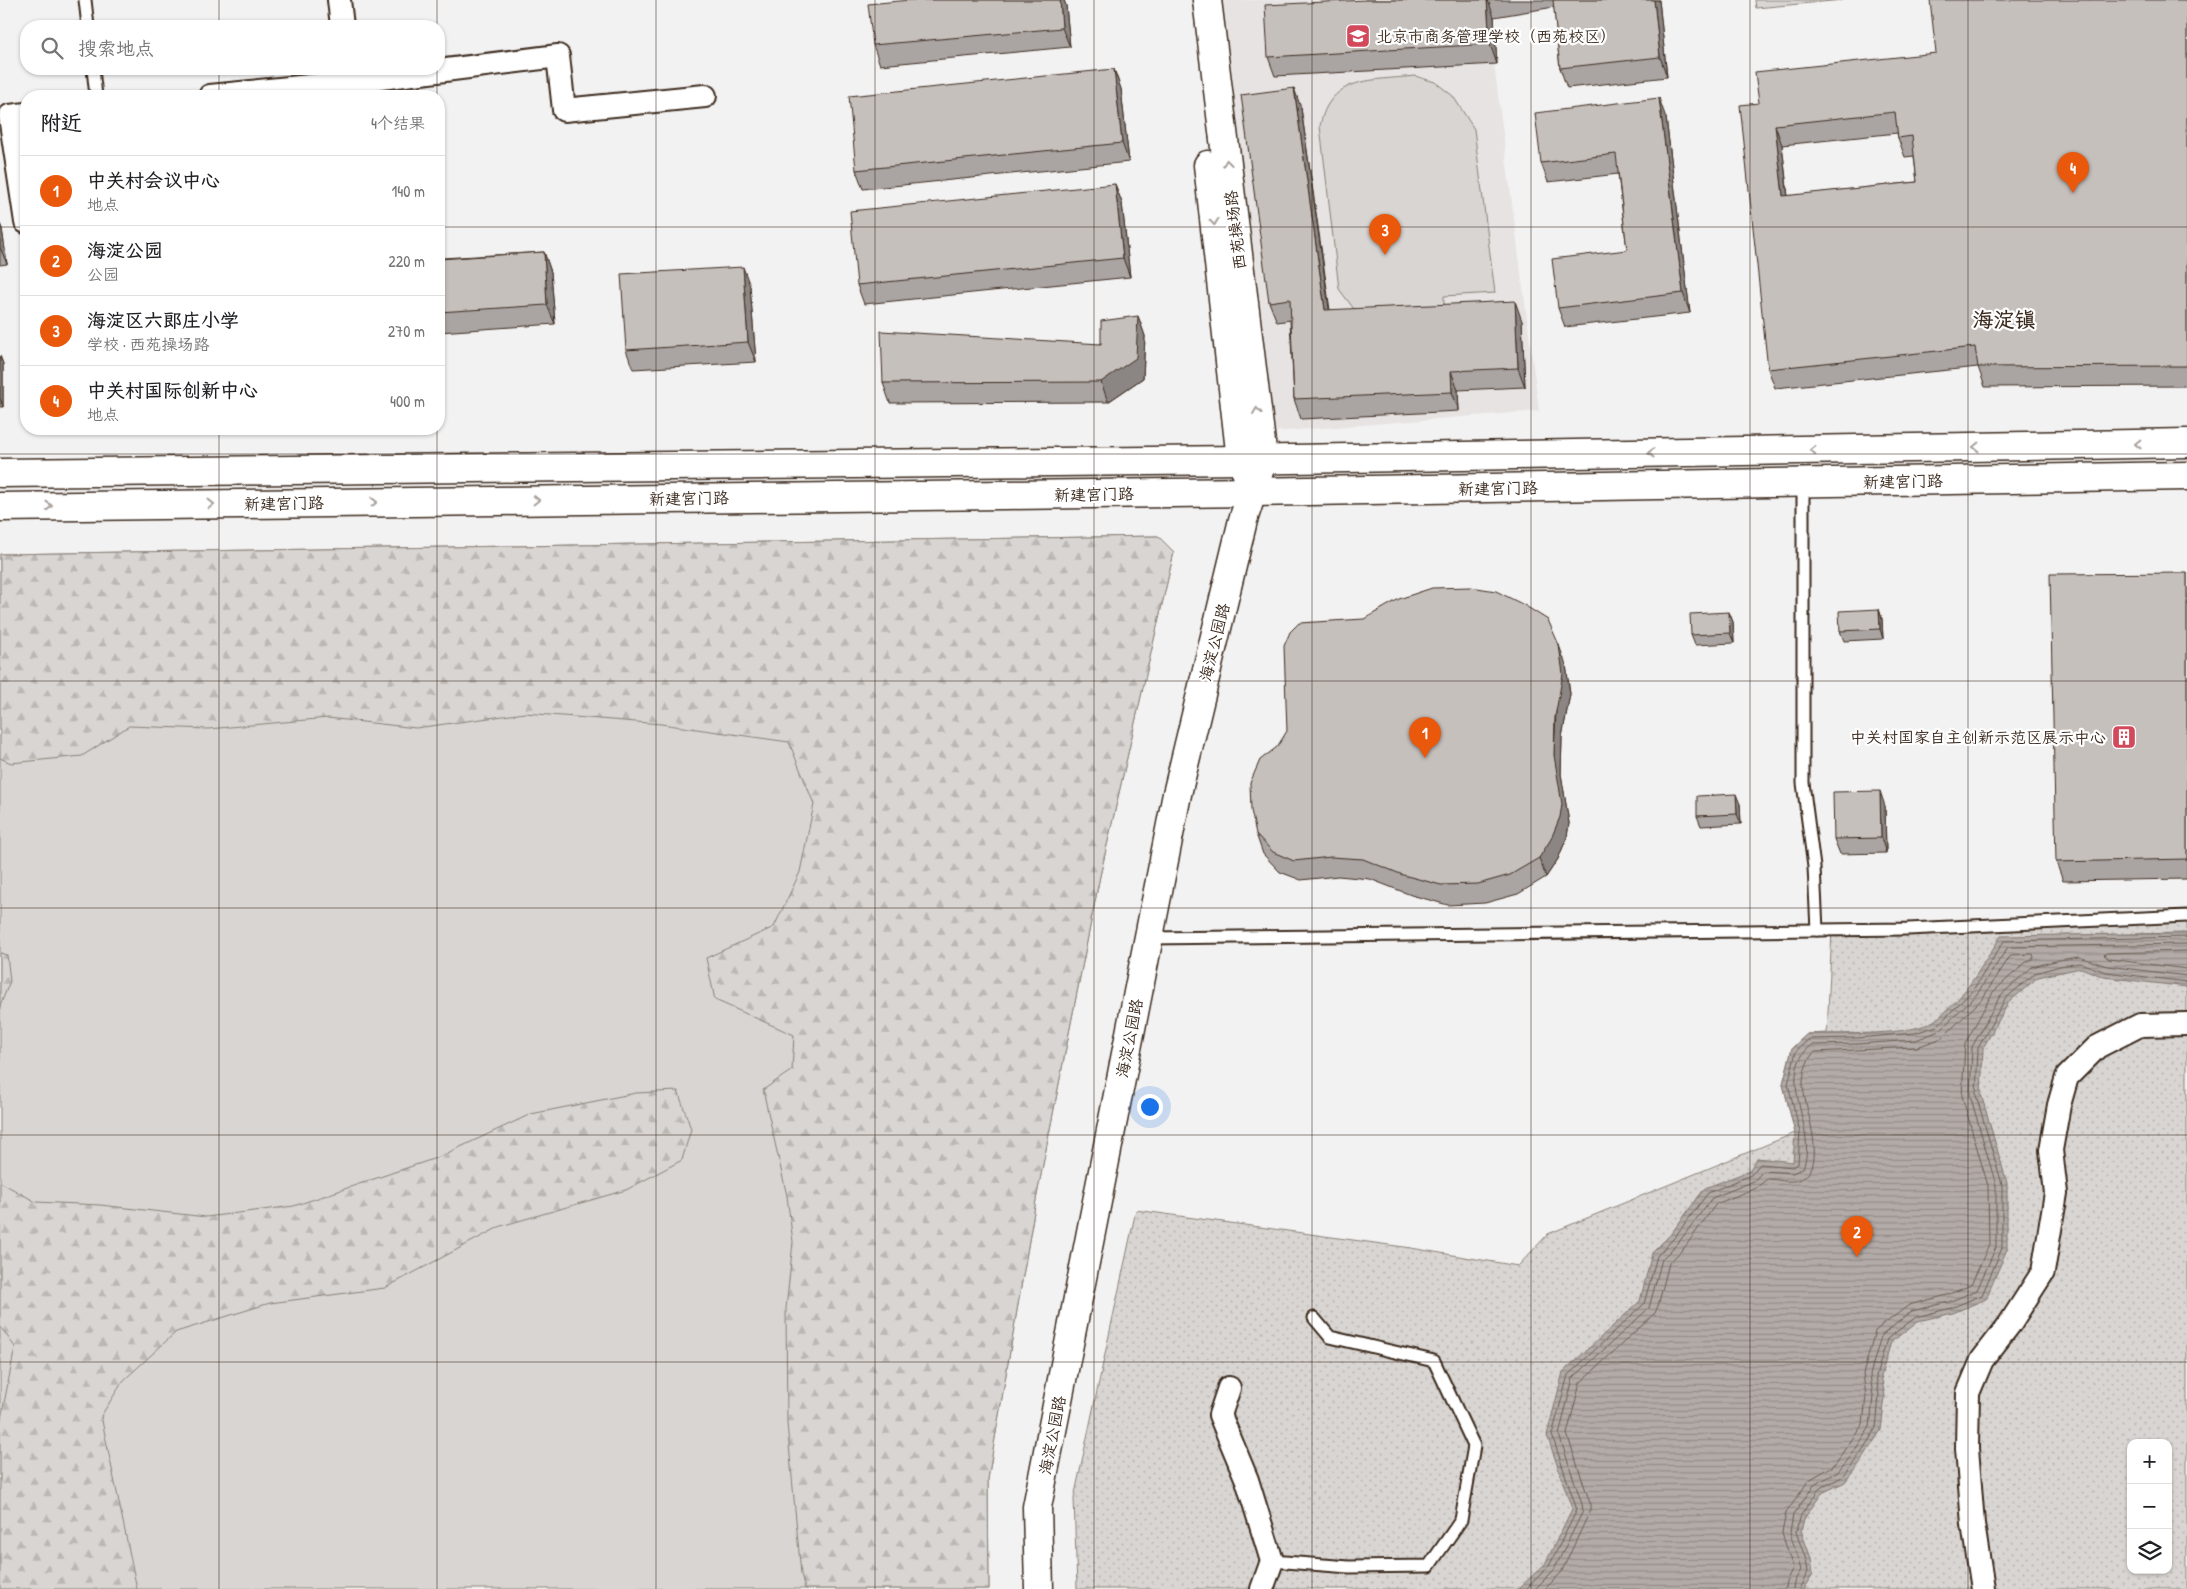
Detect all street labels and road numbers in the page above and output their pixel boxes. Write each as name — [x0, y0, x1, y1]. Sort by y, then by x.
street label: 西苑操场路 — [1219, 189, 1251, 271]
street label: 新建宫门路 — [1863, 469, 1943, 493]
street label: 新建宫门路 — [1458, 476, 1538, 500]
street label: 新建宫门路 — [1054, 482, 1134, 506]
street label: 新建宫门路 — [649, 486, 729, 510]
street label: 新建宫门路 — [244, 491, 324, 515]
street label: 海淀公园路 — [1194, 601, 1234, 683]
street label: 海淀公园路 — [1111, 997, 1147, 1079]
street label: 海淀公园路 — [1034, 1394, 1070, 1476]

